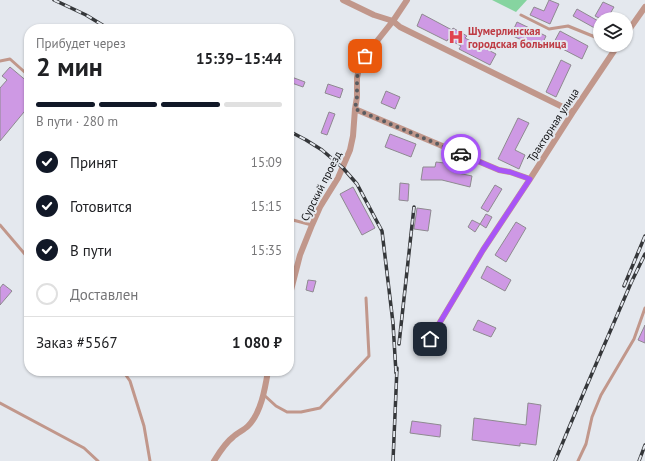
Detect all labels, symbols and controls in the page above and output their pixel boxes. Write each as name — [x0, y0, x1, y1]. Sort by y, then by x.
map controls — [593, 12, 633, 52]
button: layers — [593, 12, 633, 52]
place label: Шумерлинская городская больница — [468, 24, 566, 51]
hospital icon: Шумерлинская городская больница — [447, 28, 465, 46]
text: Прибудет через — [36, 35, 126, 52]
pin — [348, 39, 382, 73]
icon: bag — [354, 45, 376, 67]
text: 15:39–15:44 — [196, 49, 282, 68]
text: 2 мин — [36, 50, 103, 83]
street label: Тракторная улица — [524, 85, 582, 165]
text: В пути · 280 m — [36, 113, 118, 130]
courier — [441, 134, 481, 174]
icon: car — [450, 143, 472, 165]
street label: Сурский проезд — [297, 149, 345, 223]
icon: check — [36, 151, 58, 173]
text: Принят — [70, 153, 117, 172]
text: 15:09 — [251, 154, 282, 171]
icon: check — [36, 195, 58, 217]
text: Готовится — [70, 197, 132, 216]
text: 15:15 — [251, 198, 282, 215]
icon: check — [36, 239, 58, 261]
text: В пути — [70, 241, 112, 260]
text: 15:35 — [251, 242, 282, 259]
text: Доставлен — [70, 285, 138, 304]
pin — [413, 322, 447, 356]
icon: home — [419, 328, 441, 350]
text: Заказ #5567 — [36, 333, 118, 352]
text: 1 080 ₽ — [232, 333, 282, 352]

